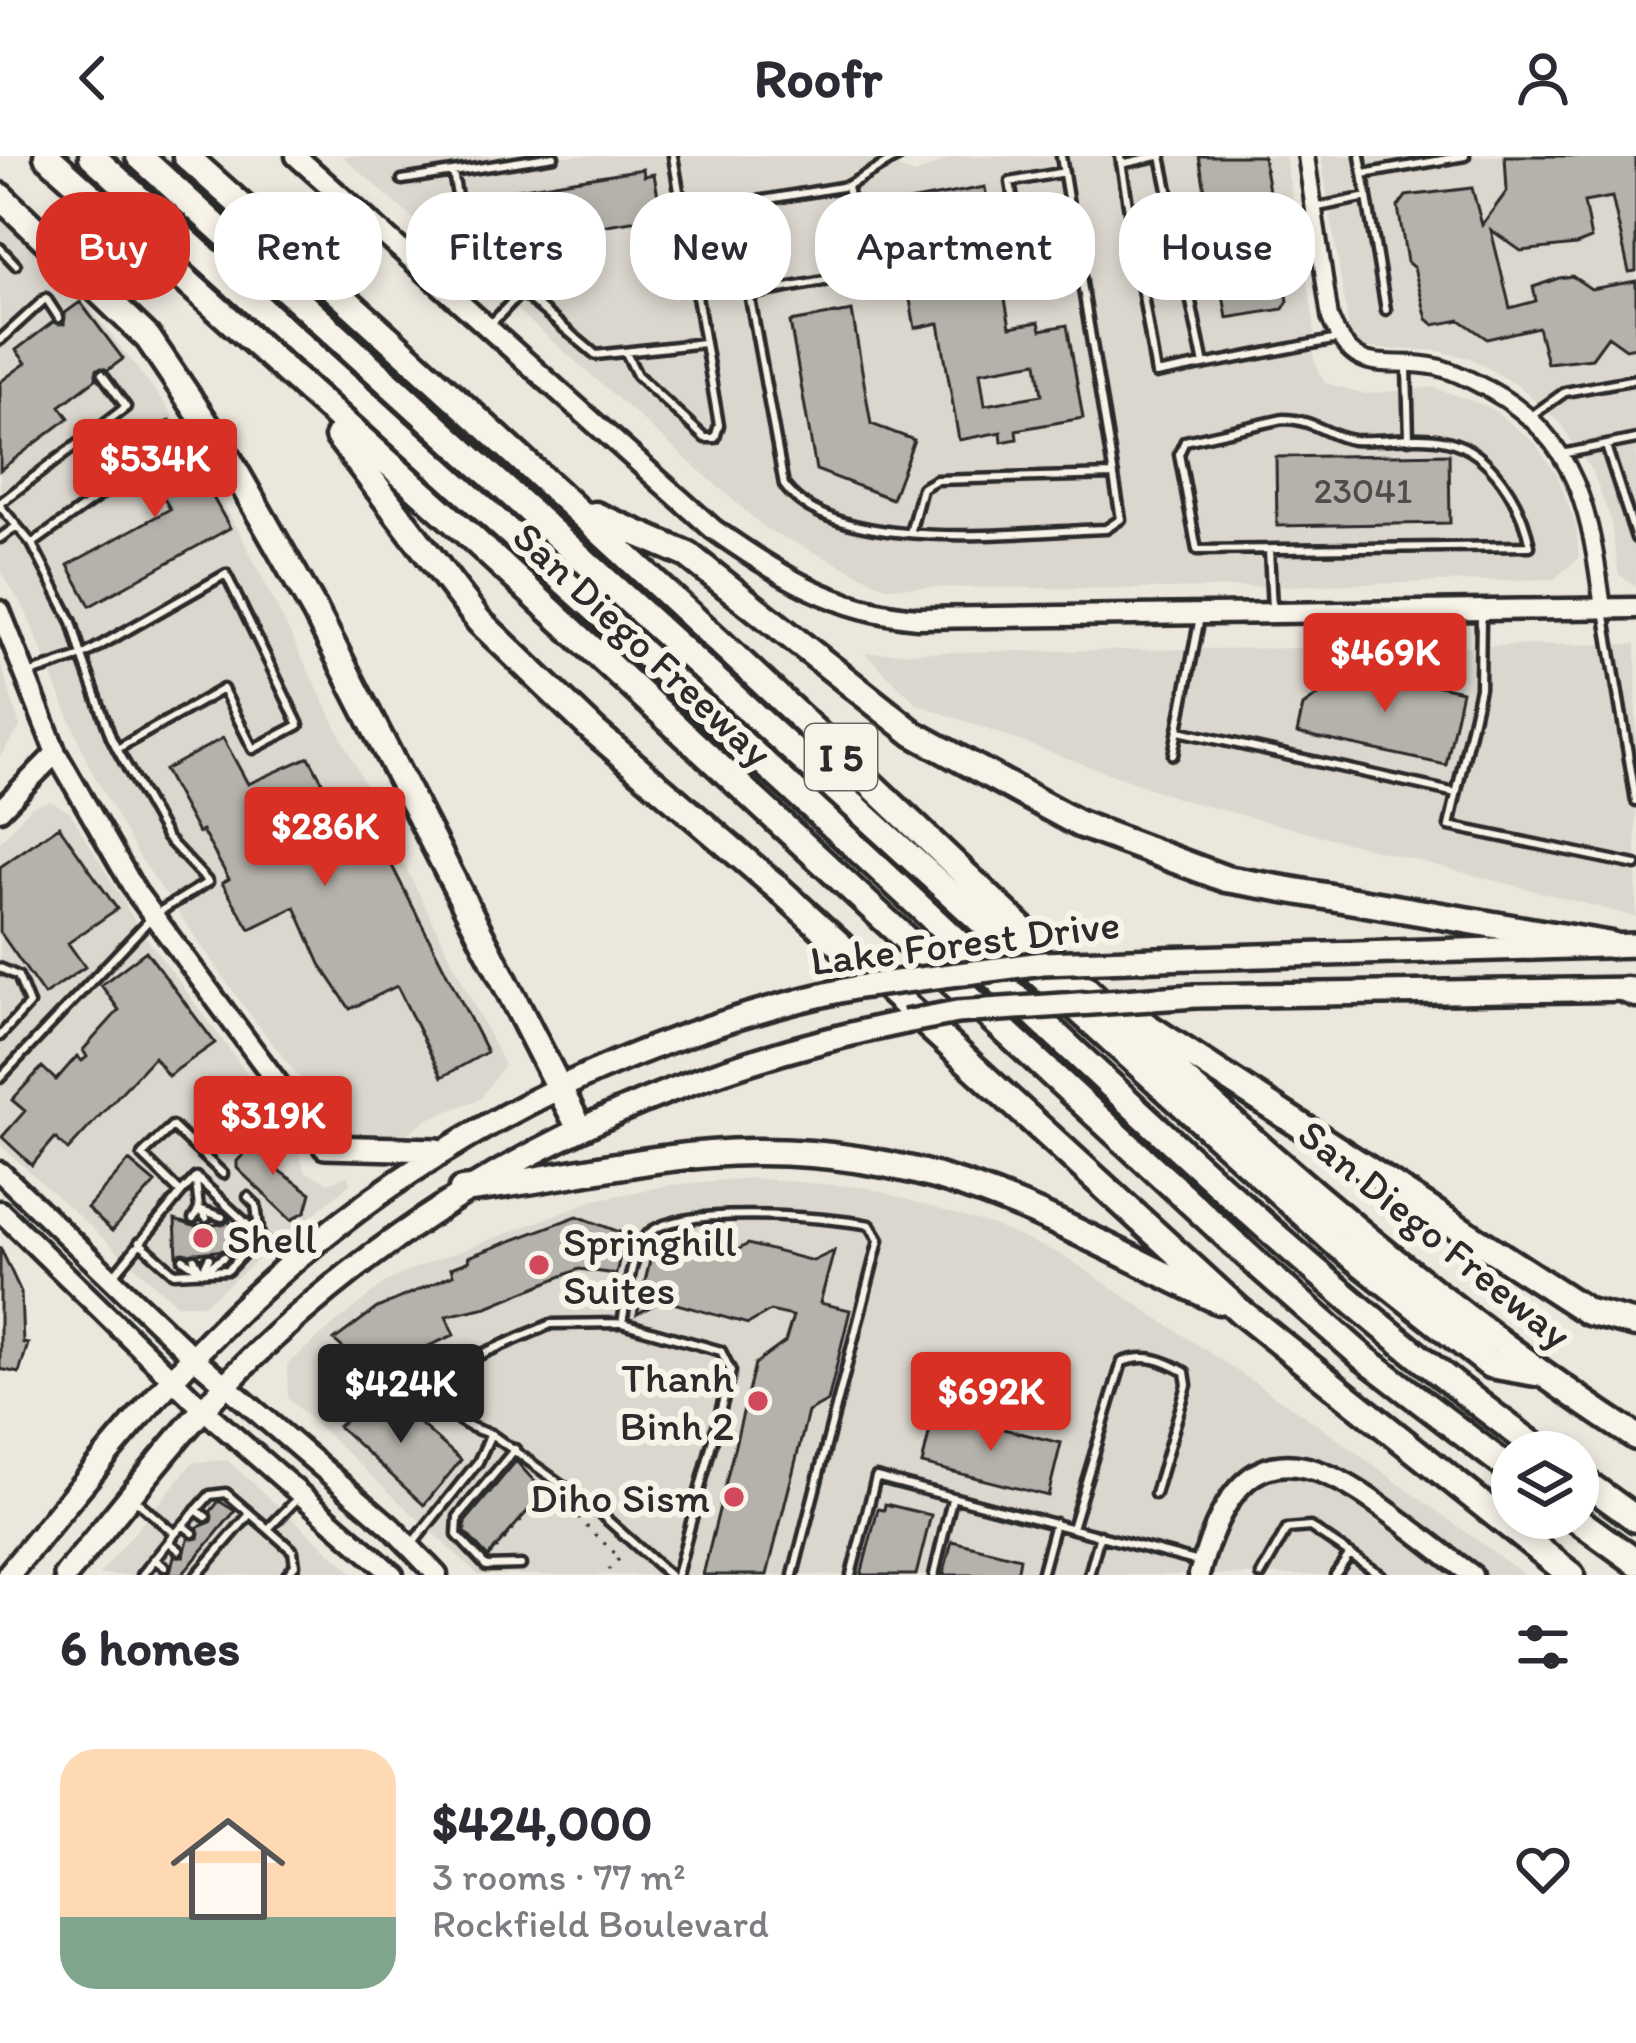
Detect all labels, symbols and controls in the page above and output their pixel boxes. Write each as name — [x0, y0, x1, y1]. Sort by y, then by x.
icon: back — [60, 45, 126, 111]
icon: person — [1510, 45, 1576, 111]
text: Roofr — [754, 46, 882, 111]
chip: Buy — [36, 192, 190, 300]
chip: Rent — [214, 192, 382, 300]
chip: Filters — [406, 192, 606, 300]
chip: New — [630, 192, 791, 300]
chip: Apartment — [815, 192, 1095, 300]
chip: House — [1119, 192, 1315, 300]
pin: $534K — [71, 419, 239, 521]
text: $534K — [100, 434, 210, 481]
house number: 23041 — [1313, 469, 1413, 512]
street label: San Diego Freeway — [502, 511, 784, 778]
pin: $469K — [1301, 613, 1469, 715]
text: $469K — [1330, 628, 1440, 675]
road number: I 5 — [805, 724, 877, 790]
pin: $286K — [241, 787, 409, 889]
text: $286K — [271, 802, 379, 849]
street label: Lake Forest Drive — [807, 898, 1123, 986]
pin: $319K — [189, 1076, 357, 1178]
text: $319K — [221, 1091, 325, 1138]
street label: San Diego Freeway — [1288, 1108, 1582, 1360]
place label: Shell — [227, 1213, 317, 1264]
place label: Springhill Suites — [563, 1216, 737, 1315]
marker: Shell — [190, 1225, 216, 1251]
marker: Springhill Suites — [526, 1252, 552, 1278]
pin: $424K — [317, 1344, 485, 1446]
place label: Thanh Binh 2 — [619, 1352, 734, 1451]
pin: $692K — [907, 1352, 1075, 1454]
text: $424K — [345, 1359, 457, 1406]
text: $692K — [938, 1367, 1044, 1414]
marker: Thanh Binh 2 — [745, 1388, 771, 1414]
map controls — [1491, 1431, 1599, 1539]
button: layers — [1491, 1431, 1599, 1539]
place label: Diho Sism — [530, 1472, 710, 1523]
marker: Diho Sism — [721, 1484, 747, 1510]
icon: filters — [1510, 1614, 1576, 1680]
text: 6 homes — [60, 1617, 240, 1678]
text: $424,000 — [432, 1792, 652, 1853]
icon: home — [156, 1797, 300, 1941]
icon: heart — [1510, 1836, 1576, 1902]
text: 3 rooms · 77 m² — [432, 1853, 686, 1900]
text: Rockfield Boulevard — [432, 1900, 769, 1947]

